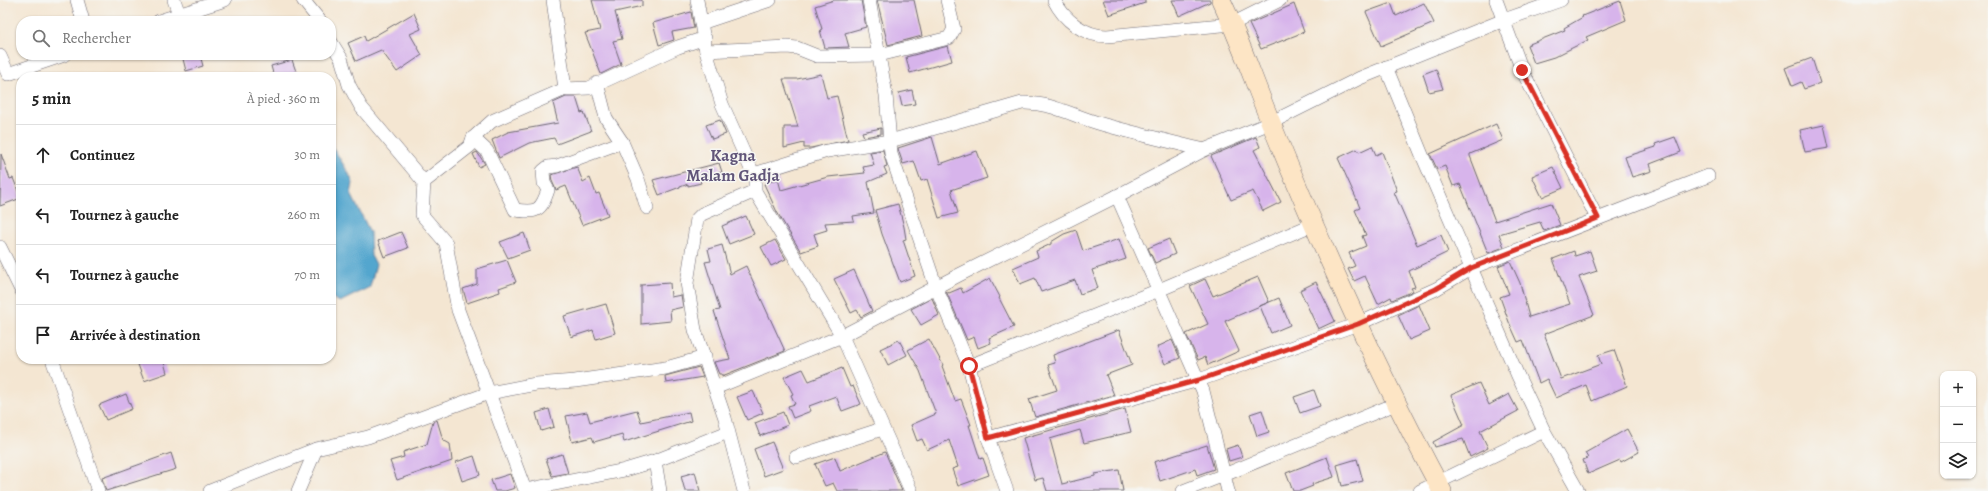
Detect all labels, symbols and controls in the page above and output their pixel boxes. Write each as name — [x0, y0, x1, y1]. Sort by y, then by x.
search box — [16, 16, 336, 60]
icon: search — [30, 27, 52, 49]
text: Rechercher — [62, 28, 131, 48]
route end — [1513, 61, 1531, 79]
text: 5 min — [32, 87, 71, 110]
text: À pied · 360 m — [247, 90, 320, 107]
icon: ahead — [32, 144, 54, 166]
district label: Kagna Malam Gadja — [686, 144, 780, 187]
text: Continuez — [70, 145, 135, 165]
text: 30 m — [294, 146, 320, 163]
icon: left — [32, 204, 54, 226]
text: Tournez à gauche — [70, 205, 179, 225]
text: 260 m — [287, 206, 320, 223]
icon: left — [32, 264, 54, 286]
text: Tournez à gauche — [70, 265, 179, 285]
text: 70 m — [294, 266, 320, 283]
icon: arrive — [32, 324, 54, 346]
text: Arrivée à destination — [70, 325, 201, 345]
route start — [960, 357, 978, 375]
map controls — [1940, 371, 1976, 479]
button: + — [1940, 371, 1976, 407]
button: − — [1940, 407, 1976, 443]
button: layers — [1940, 443, 1976, 479]

